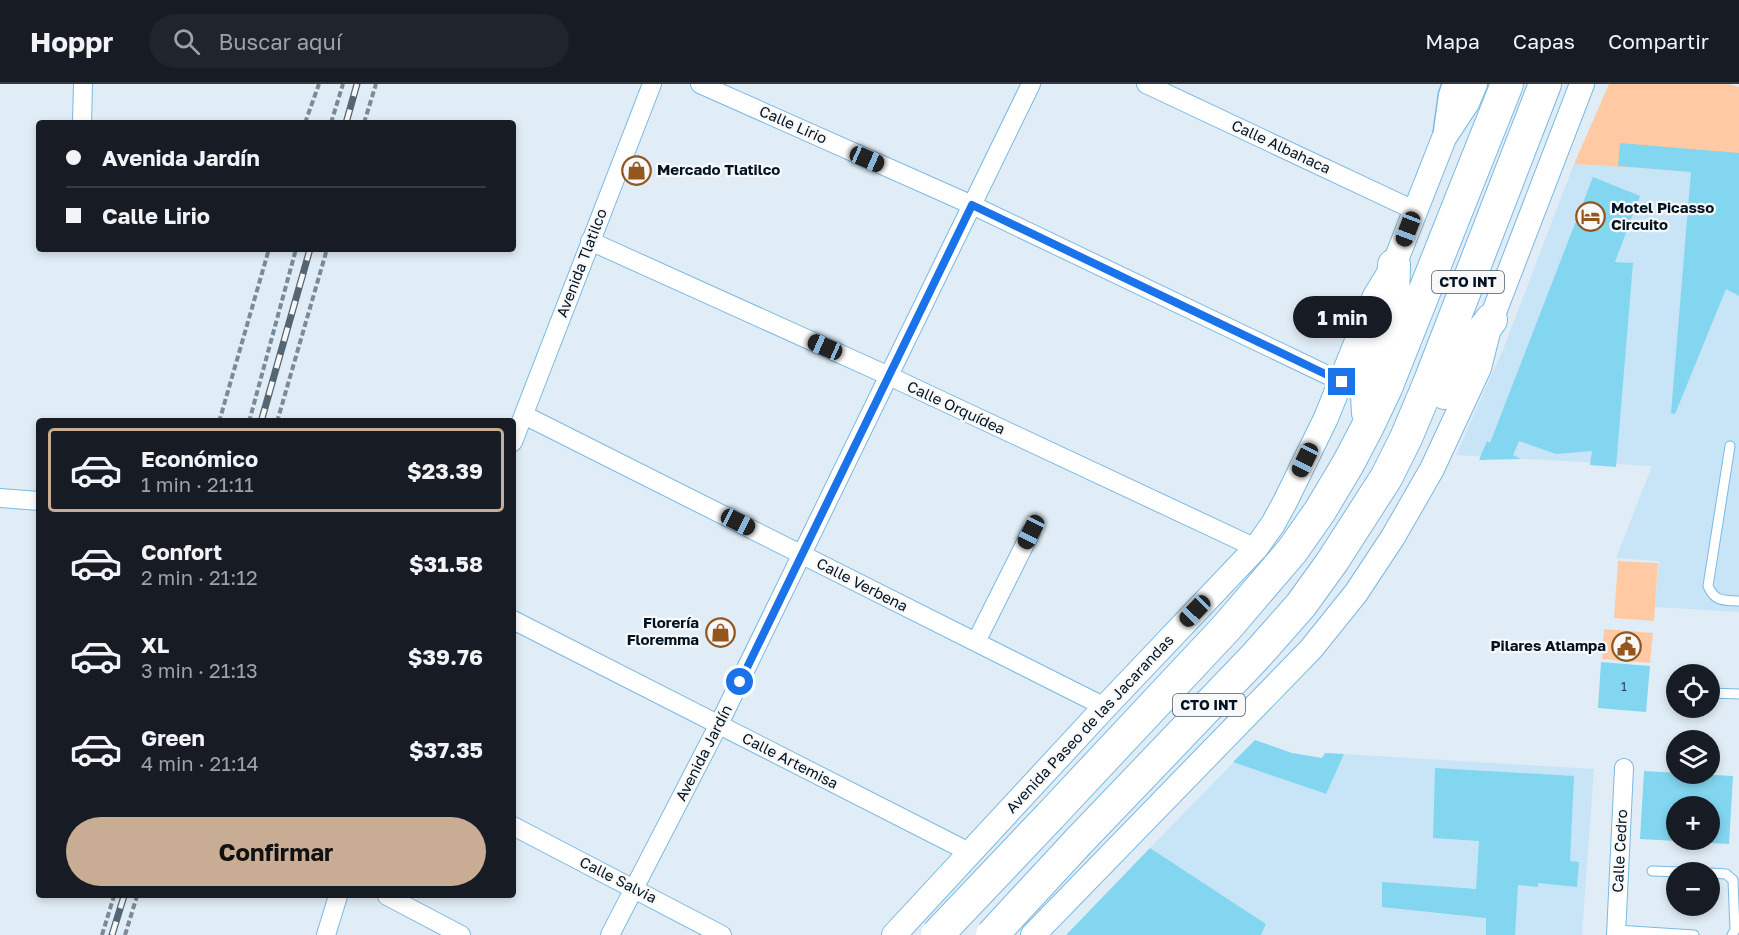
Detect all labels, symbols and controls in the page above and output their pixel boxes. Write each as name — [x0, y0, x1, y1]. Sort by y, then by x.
search box — [149, 14, 569, 68]
text: Hoppr — [30, 25, 113, 58]
icon: search — [170, 25, 203, 58]
text: Buscar aquí — [218, 28, 342, 55]
text: Mapa — [1425, 28, 1480, 54]
text: Capas — [1513, 28, 1575, 54]
text: Compartir — [1608, 28, 1709, 54]
street label: Calle Lirio — [757, 101, 830, 147]
street label: Calle Albahaca — [1229, 115, 1334, 177]
car — [847, 143, 887, 175]
text: Avenida Jardín — [102, 144, 260, 171]
shop icon: Mercado Tlatilco — [620, 154, 652, 186]
place label: Mercado Tlatilco — [657, 160, 780, 178]
place label: Motel Picasso Circuito — [1611, 198, 1714, 233]
hotel icon: Motel Picasso Circuito — [1574, 201, 1606, 233]
text: Calle Lirio — [102, 202, 210, 229]
street label: Avenida Tlatilco — [552, 206, 610, 320]
car — [1393, 209, 1423, 249]
road number: CTO INT — [1432, 271, 1504, 293]
callout: 1 min — [1292, 295, 1392, 337]
text: 1 min — [1317, 305, 1368, 329]
car — [805, 331, 845, 363]
route end — [1328, 368, 1355, 395]
street label: Calle Orquídea — [905, 377, 1008, 438]
car — [1289, 440, 1321, 480]
icon: car — [69, 443, 123, 497]
text: Económico — [141, 445, 258, 472]
text: $23.39 — [407, 457, 483, 484]
text: 1 min · 21:11 — [141, 472, 254, 496]
car — [718, 506, 758, 538]
car — [1015, 512, 1047, 552]
icon: car — [69, 536, 123, 590]
text: Confort — [141, 538, 222, 565]
text: $31.58 — [409, 550, 483, 577]
street label: Calle Verbena — [814, 553, 911, 615]
text: 2 min · 21:12 — [141, 565, 258, 589]
car — [1176, 592, 1214, 630]
place label: Florería Floremma — [627, 613, 699, 648]
shop icon: Florería Floremma — [704, 616, 736, 648]
icon: car — [69, 629, 123, 683]
street label: Avenida Paseo de las Jacarandas — [1002, 630, 1177, 816]
public building icon: Pilares Atlampa — [1611, 630, 1643, 662]
text: XL — [141, 631, 169, 658]
place label: Pilares Atlampa — [1491, 636, 1606, 654]
text: $39.76 — [408, 643, 483, 670]
text: 3 min · 21:13 — [141, 658, 258, 682]
map controls — [1666, 664, 1720, 916]
button: locate — [1666, 664, 1720, 718]
route start — [726, 668, 753, 695]
house number: 1 — [1621, 679, 1627, 694]
road number: CTO INT — [1173, 694, 1245, 716]
street label: Avenida Jardín — [671, 701, 735, 804]
icon: car — [69, 722, 123, 776]
text: Green — [141, 724, 205, 751]
street label: Calle Artemisa — [739, 728, 841, 792]
button: layers — [1666, 730, 1720, 784]
text: $37.35 — [409, 736, 483, 763]
text: 4 min · 21:14 — [141, 751, 259, 775]
button: + — [1666, 796, 1720, 850]
street label: Calle Cedro — [1608, 809, 1630, 893]
button: Confirmar — [66, 817, 486, 886]
street label: Calle Salvia — [577, 852, 660, 906]
button: − — [1666, 862, 1720, 916]

